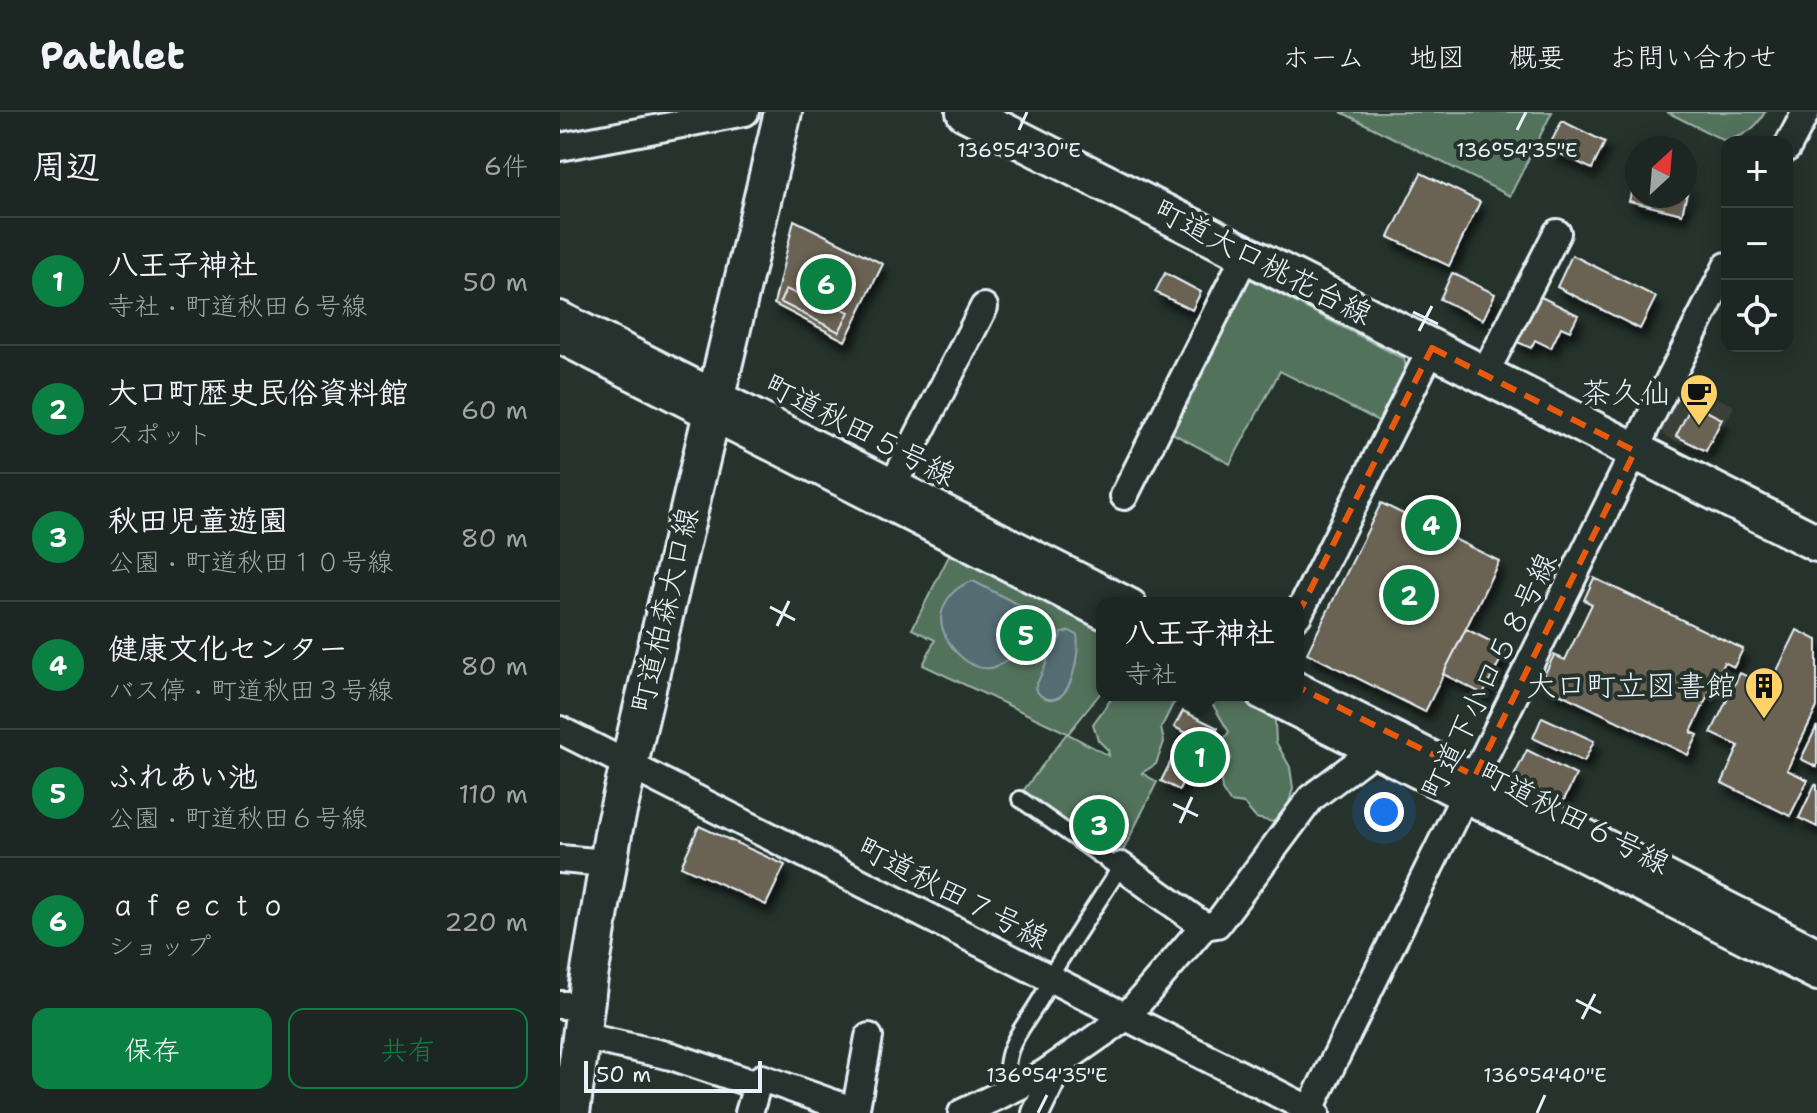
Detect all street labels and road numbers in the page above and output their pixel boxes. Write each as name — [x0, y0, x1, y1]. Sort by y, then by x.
street label: 町道大口桃花台線 — [1147, 189, 1379, 334]
street label: 町道秋田５号線 — [757, 364, 963, 495]
street label: 町道柏森大口線 — [621, 503, 708, 717]
street label: 町道下小口５８号線 — [1411, 545, 1566, 806]
street label: 町道秋田６号線 — [1471, 752, 1677, 883]
street label: 町道秋田７号線 — [850, 827, 1056, 958]

